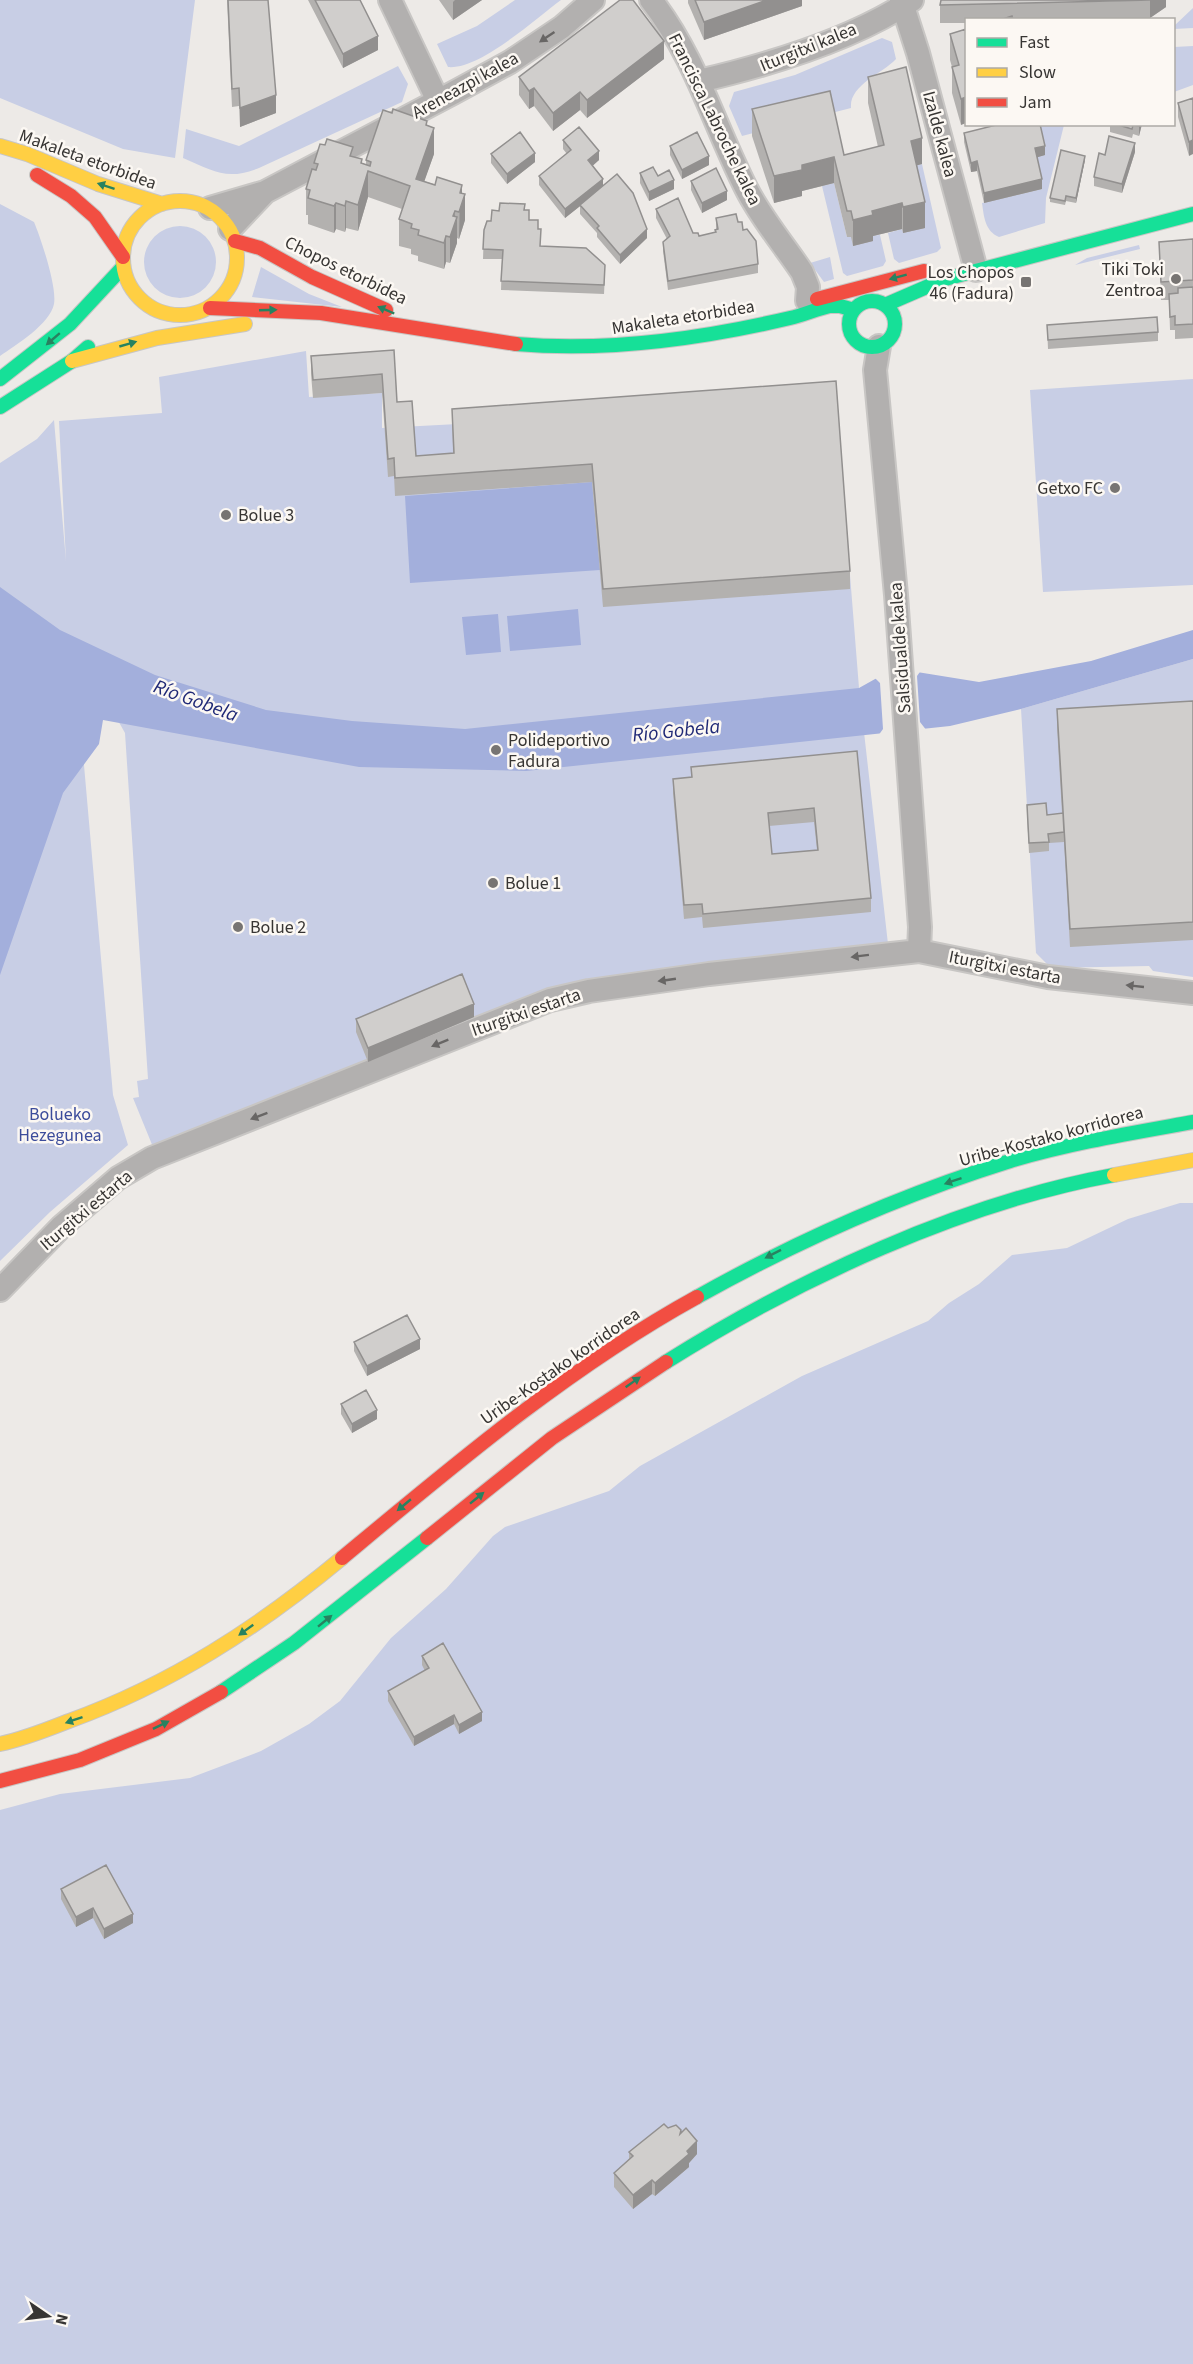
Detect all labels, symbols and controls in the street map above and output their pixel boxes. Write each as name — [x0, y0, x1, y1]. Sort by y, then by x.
street label: Iturgitxi kalea — [756, 17, 860, 78]
legend — [965, 18, 1175, 126]
street label: Francisca Labroche kalea — [662, 29, 767, 209]
text: Fast — [1019, 30, 1050, 55]
one-way arrow — [540, 31, 556, 43]
street label: Areneazpi kalea — [407, 46, 523, 125]
text: Slow — [1019, 60, 1056, 85]
street label: Izalde kalea — [916, 88, 963, 180]
text: Jam — [1019, 90, 1052, 115]
street label: Makaleta etorbidea — [16, 123, 160, 196]
one-way arrow — [97, 181, 115, 191]
street label: Chopos etorbidea — [280, 230, 411, 311]
place label: Tiki Toki Zentroa — [1101, 257, 1164, 303]
place label: Los Chopos 46 (Fadura) — [928, 260, 1014, 306]
marker: Tiki Toki Zentroa — [1169, 272, 1183, 286]
one-way arrow — [889, 273, 908, 283]
marker: Los Chopos 46 (Fadura) — [1019, 275, 1033, 289]
street label: Makaleta etorbidea — [610, 294, 756, 341]
one-way arrow — [259, 305, 278, 315]
one-way arrow — [377, 305, 395, 314]
one-way arrow — [46, 332, 61, 345]
one-way arrow — [119, 339, 137, 348]
place label: Getxo FC — [1037, 476, 1103, 501]
marker: Getxo FC — [1108, 481, 1122, 495]
place label: Bolue 3 — [238, 503, 294, 528]
marker: Bolue 3 — [219, 508, 233, 522]
street label: Salsidualde kalea — [883, 582, 918, 714]
water label: Río Gobela — [149, 673, 242, 729]
water label: Río Gobela — [631, 712, 722, 750]
place label: Polideportivo Fadura — [508, 728, 610, 774]
marker: Polideportivo Fadura — [489, 743, 503, 757]
place label: Bolue 1 — [505, 871, 561, 896]
marker: Bolue 1 — [486, 876, 500, 890]
place label: Bolue 2 — [250, 915, 306, 940]
marker: Bolue 2 — [231, 920, 245, 934]
street label: Iturgitxi estarta — [947, 944, 1063, 991]
one-way arrow — [851, 951, 870, 960]
one-way arrow — [657, 975, 676, 984]
one-way arrow — [1125, 981, 1144, 991]
street label: Iturgitxi estarta — [468, 982, 584, 1043]
one-way arrow — [431, 1039, 449, 1049]
street label: Uribe-Kostako korridorea — [956, 1100, 1146, 1173]
park label: Bolueko Hezegunea — [18, 1102, 102, 1148]
one-way arrow — [250, 1112, 268, 1122]
street label: Iturgitxi estarta — [35, 1164, 138, 1257]
one-way arrow — [944, 1177, 962, 1187]
one-way arrow — [764, 1250, 781, 1259]
street label: Uribe-Kostako korridorea — [475, 1302, 645, 1431]
one-way arrow — [624, 1376, 640, 1388]
one-way arrow — [469, 1492, 485, 1505]
one-way arrow — [396, 1499, 412, 1512]
one-way arrow — [318, 1616, 333, 1628]
one-way arrow — [239, 1624, 255, 1636]
one-way arrow — [65, 1715, 83, 1725]
one-way arrow — [152, 1720, 169, 1730]
north arrow — [18, 2286, 78, 2346]
text: N — [50, 2312, 74, 2327]

